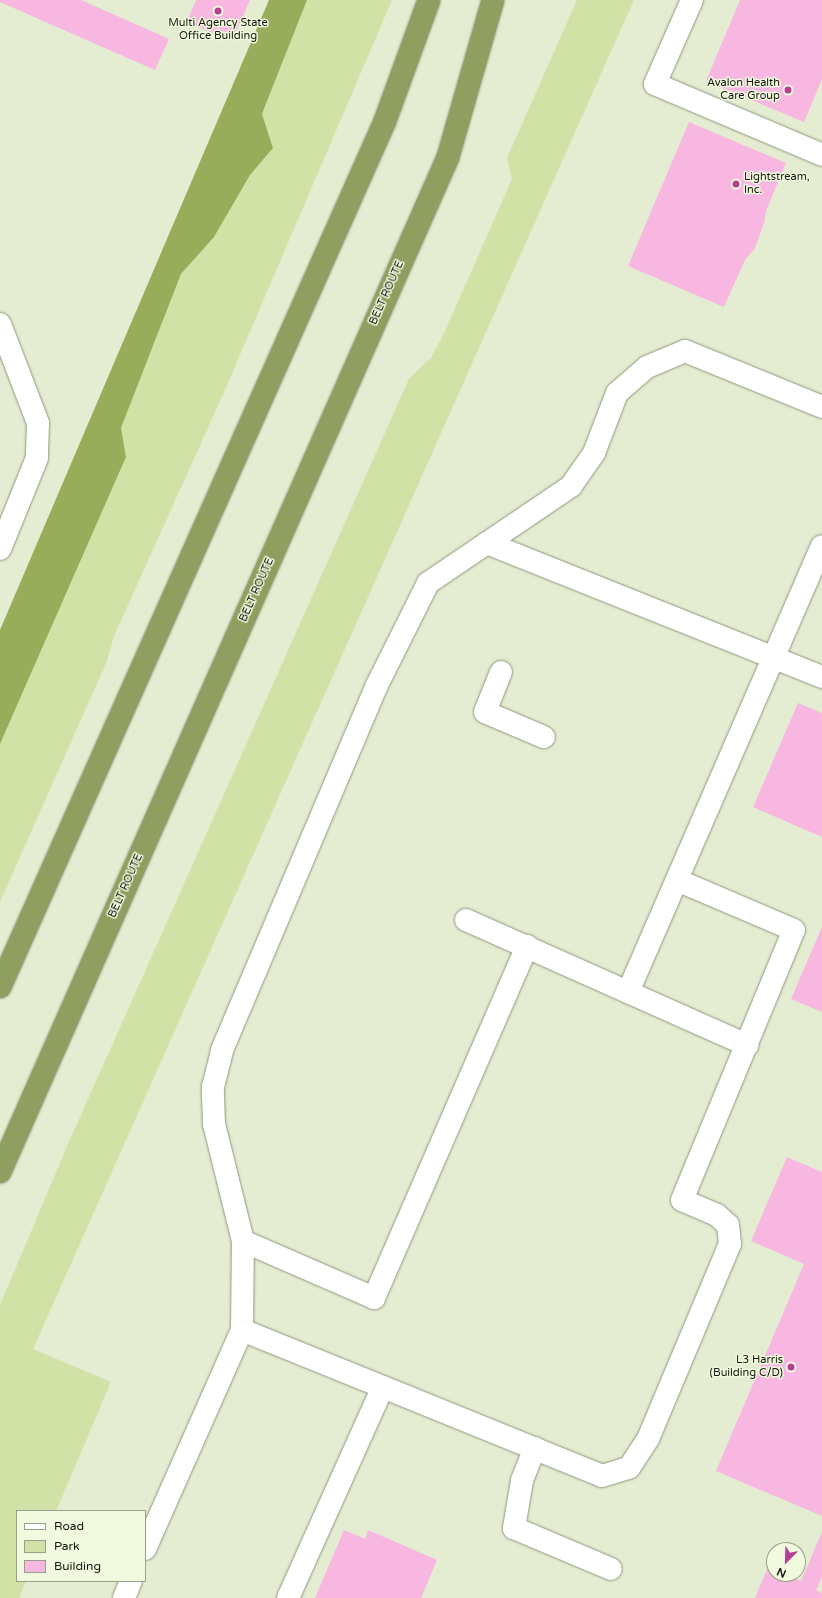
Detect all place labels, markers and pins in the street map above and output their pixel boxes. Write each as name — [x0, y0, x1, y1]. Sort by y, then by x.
marker: Multi Agency State Office Building — [213, 6, 223, 16]
place label: Multi Agency State Office Building — [168, 17, 268, 43]
place label: Avalon Health Care Group — [707, 77, 780, 103]
marker: Avalon Health Care Group — [783, 85, 793, 95]
place label: Lightstream, Inc. — [744, 171, 810, 197]
marker: Lightstream, Inc. — [731, 179, 741, 189]
place label: L3 Harris (Building C/D) — [709, 1354, 783, 1380]
marker: L3 Harris (Building C/D) — [786, 1362, 796, 1372]

